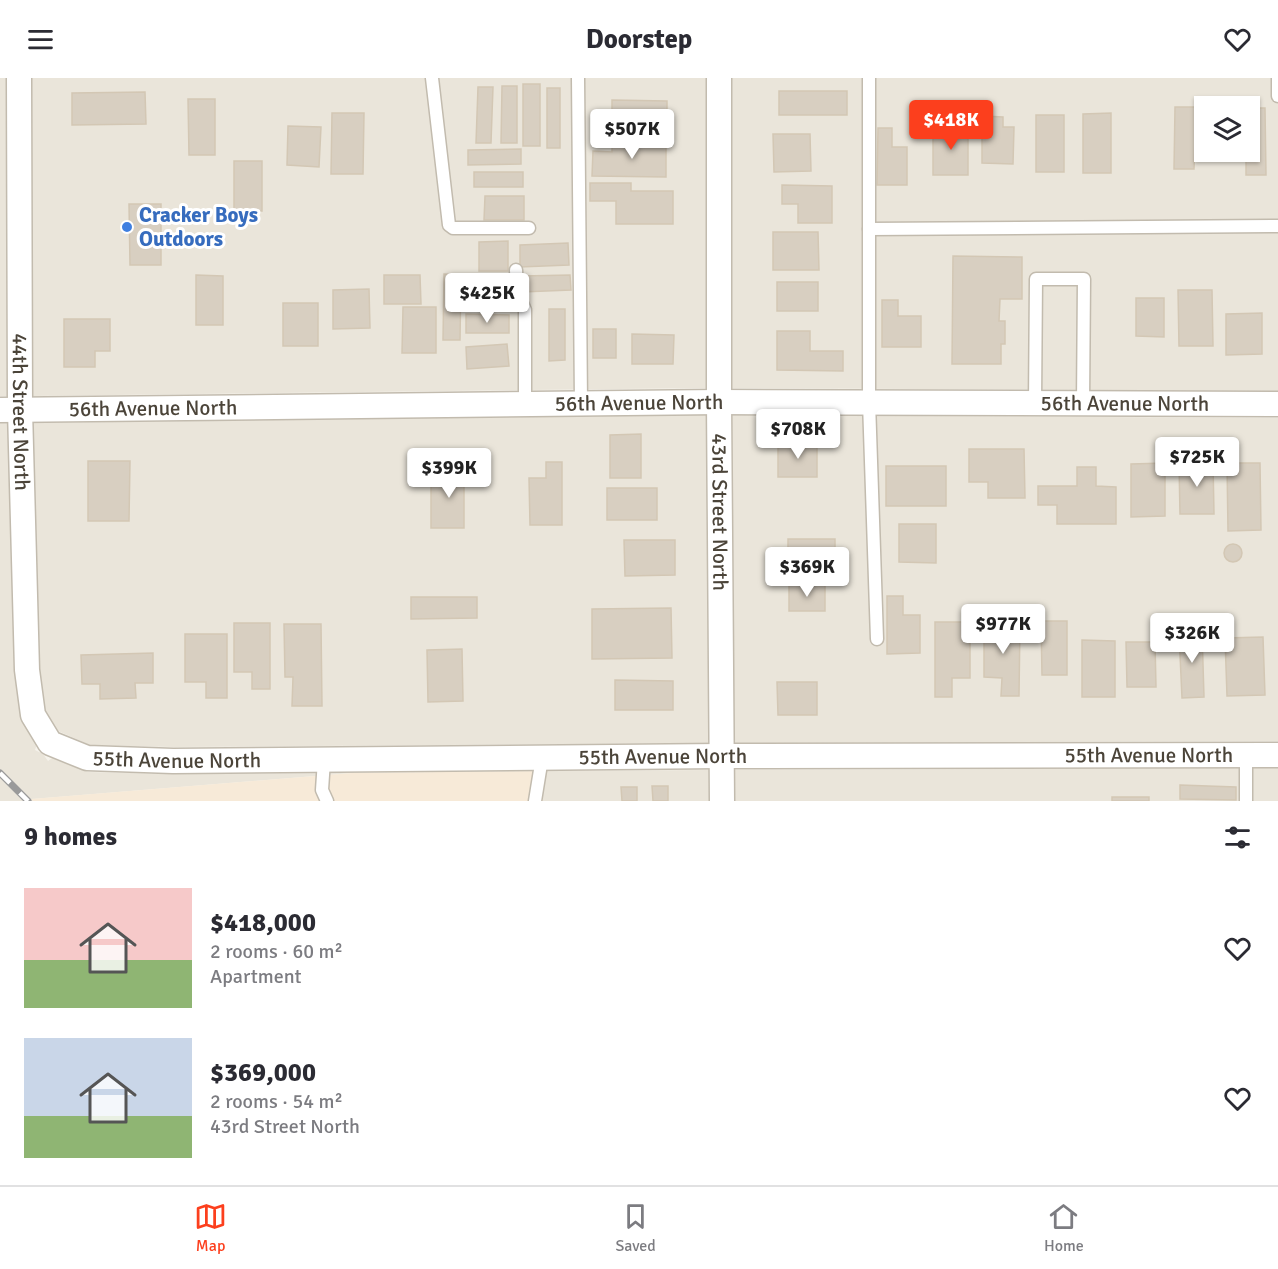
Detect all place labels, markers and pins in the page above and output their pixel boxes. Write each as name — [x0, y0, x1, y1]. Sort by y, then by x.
pin: $418K — [909, 100, 993, 151]
pin: $507K — [590, 109, 674, 160]
place label: Cracker Boys Outdoors — [139, 202, 258, 252]
marker: Cracker Boys Outdoors — [120, 220, 134, 234]
pin: $425K — [445, 273, 529, 324]
pin: $708K — [756, 409, 840, 460]
pin: $725K — [1155, 437, 1239, 488]
pin: $399K — [407, 448, 491, 499]
pin: $369K — [765, 547, 849, 598]
pin: $977K — [961, 604, 1045, 655]
pin: $326K — [1150, 613, 1234, 664]

